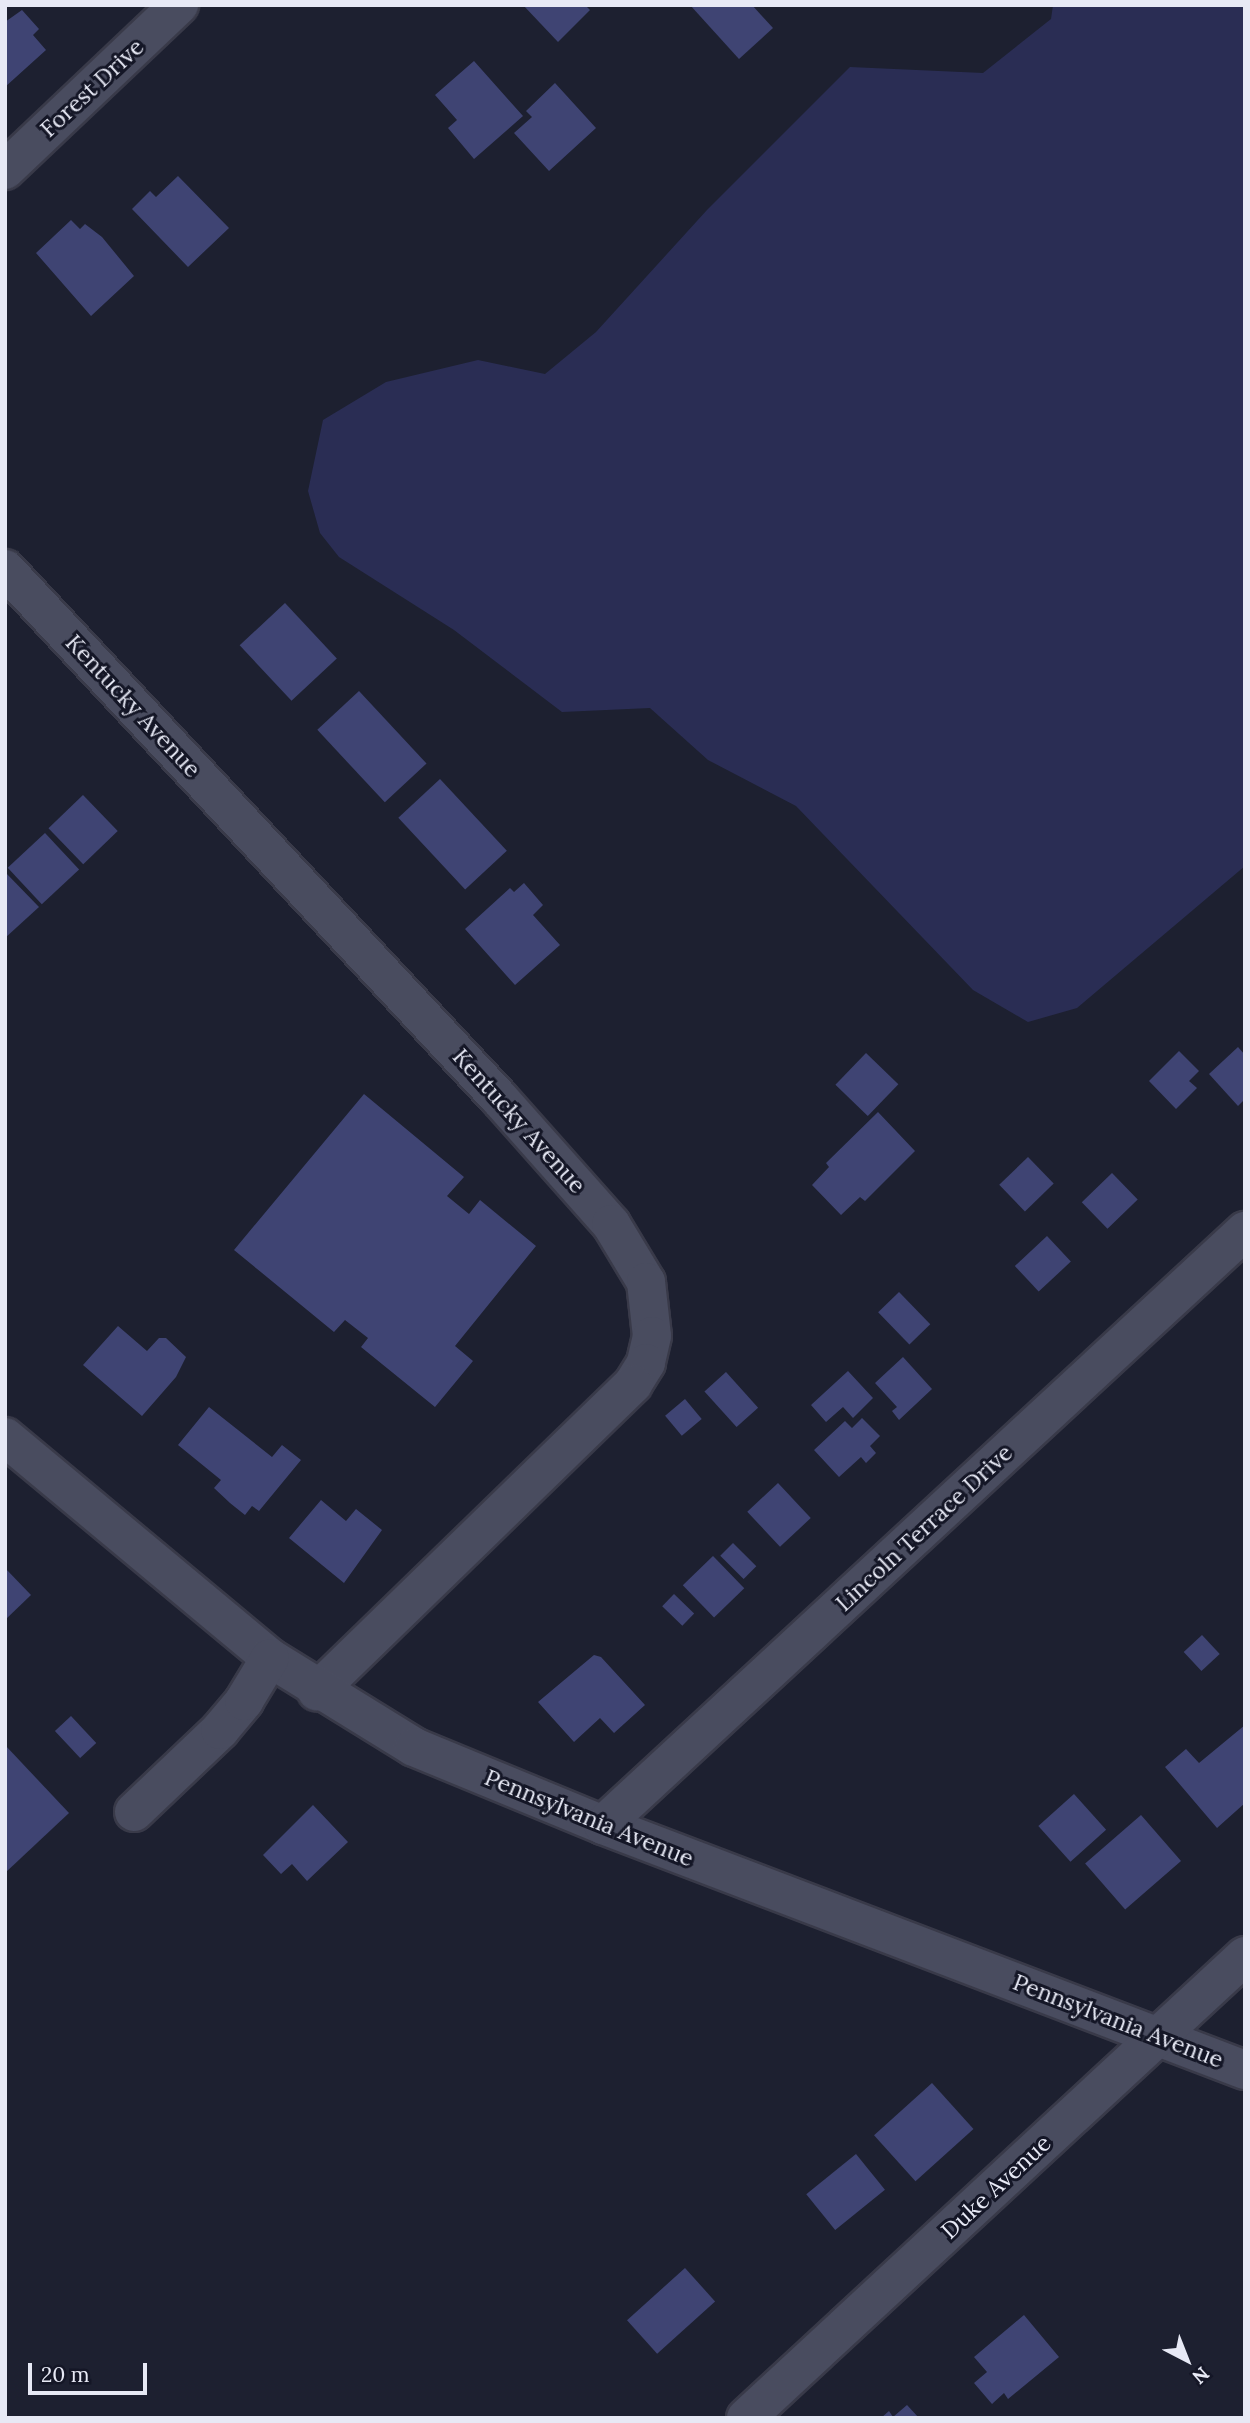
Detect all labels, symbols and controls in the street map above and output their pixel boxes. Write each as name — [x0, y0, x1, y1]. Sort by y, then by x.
street label: Forest Drive — [35, 33, 149, 143]
street label: Kentucky Avenue — [60, 629, 206, 783]
street label: Kentucky Avenue — [447, 1043, 591, 1199]
street label: Lincoln Terrace Drive — [830, 1439, 1018, 1617]
street label: Pennsylvania Avenue — [481, 1764, 697, 1872]
street label: Pennsylvania Avenue — [1009, 1968, 1227, 2074]
street label: Duke Avenue — [936, 2129, 1056, 2245]
north arrow — [1152, 2325, 1222, 2395]
scale bar — [32, 2350, 150, 2394]
text: 20 m — [41, 2361, 90, 2388]
text: N — [1188, 2362, 1215, 2389]

